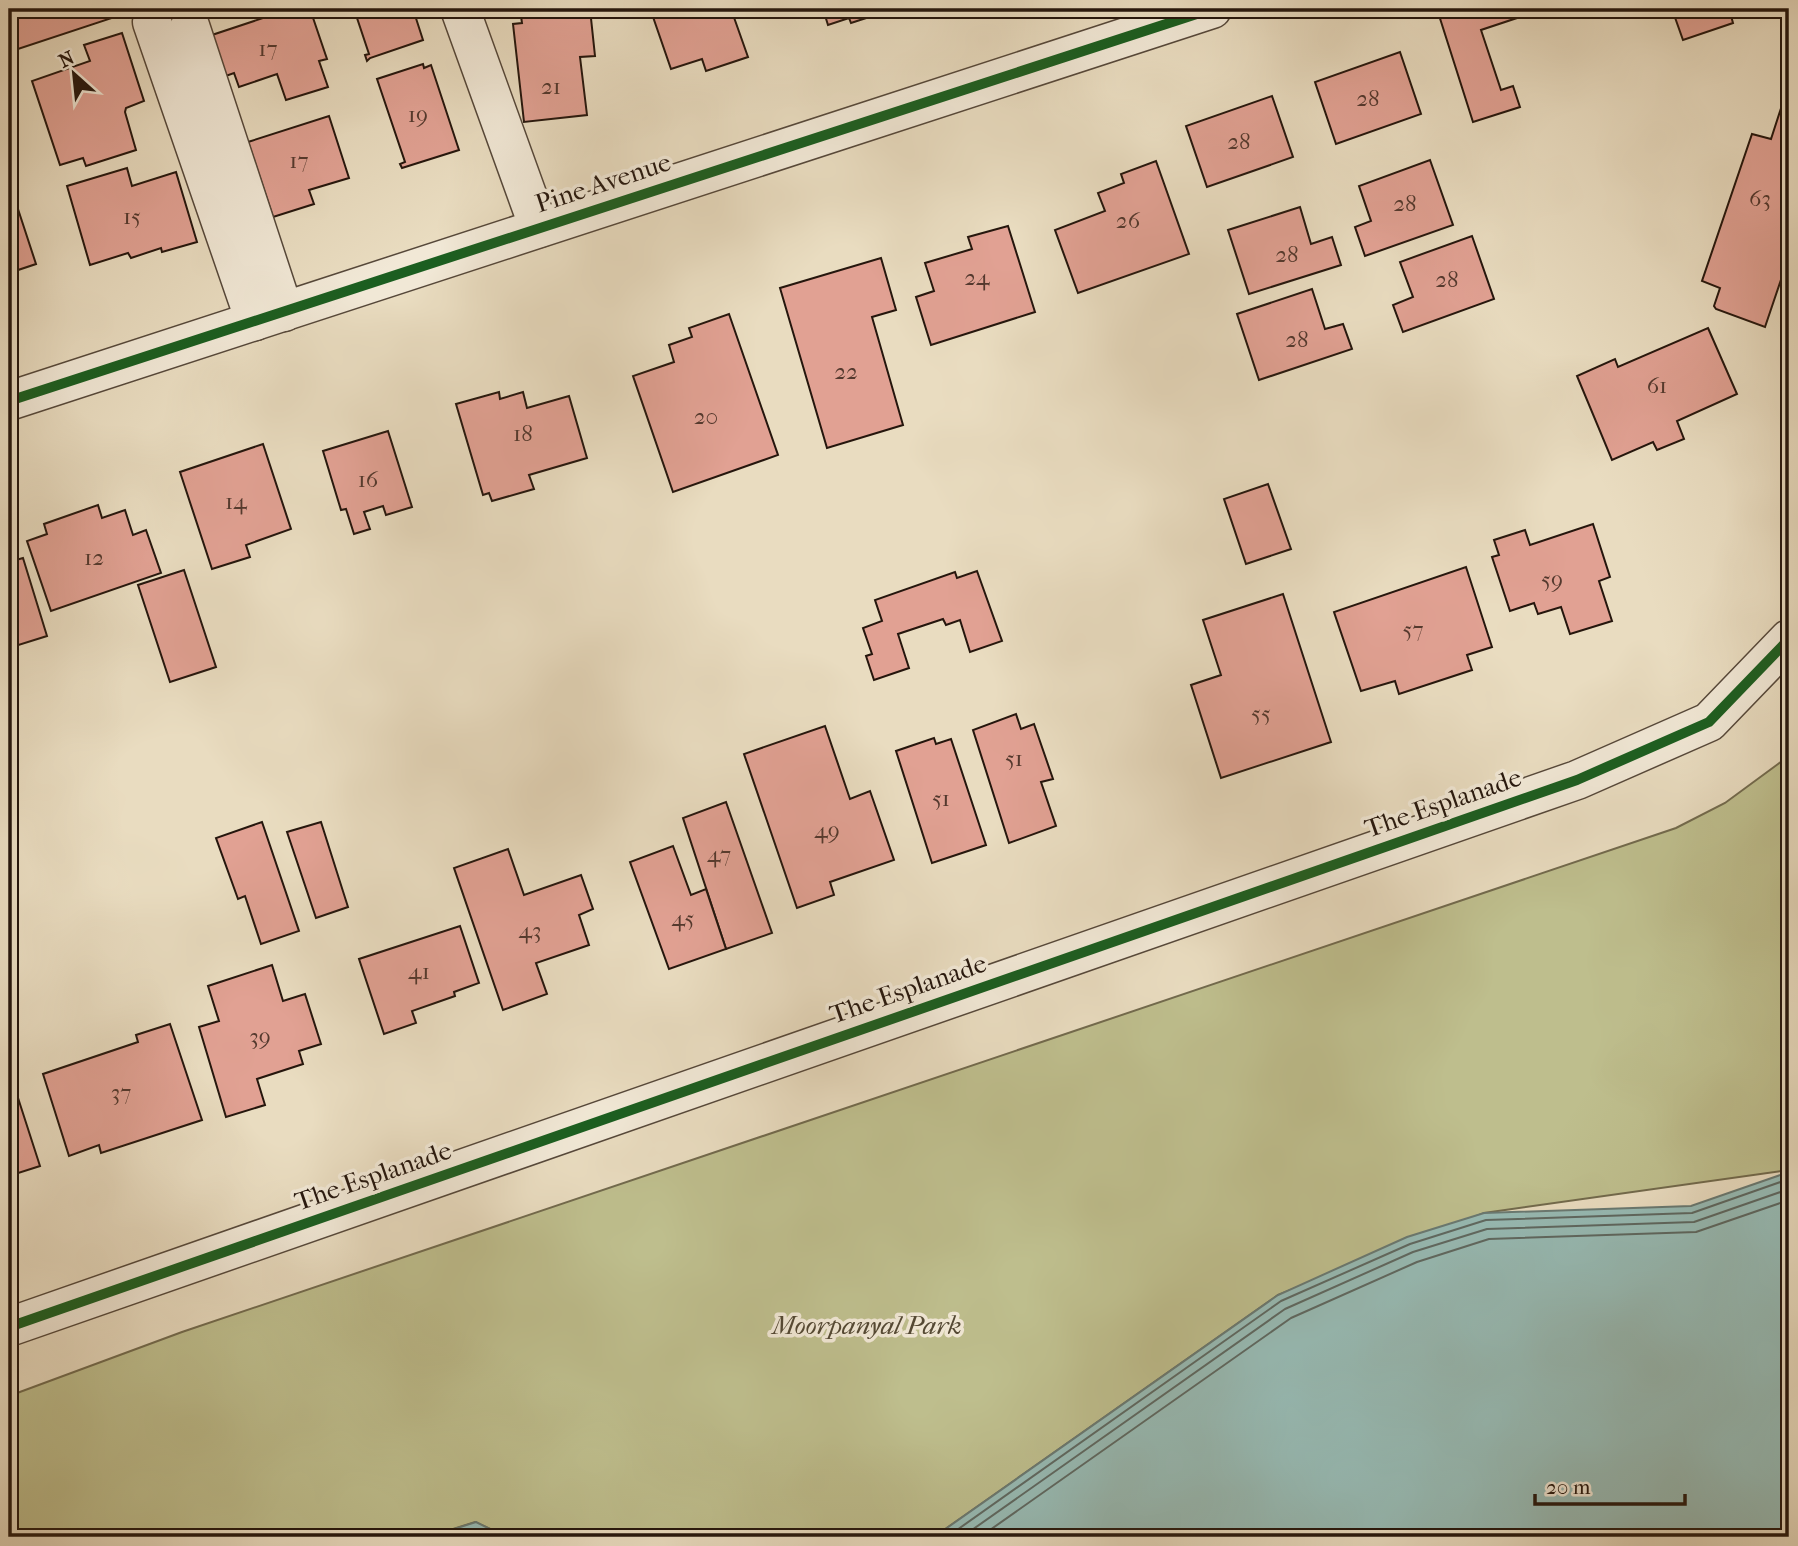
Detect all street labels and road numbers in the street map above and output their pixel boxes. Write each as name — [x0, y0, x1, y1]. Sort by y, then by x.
street label: Pine Avenue — [531, 146, 675, 219]
street label: The Esplanade — [1361, 762, 1526, 844]
street label: The Esplanade — [826, 948, 991, 1030]
street label: The Esplanade — [291, 1135, 456, 1217]

